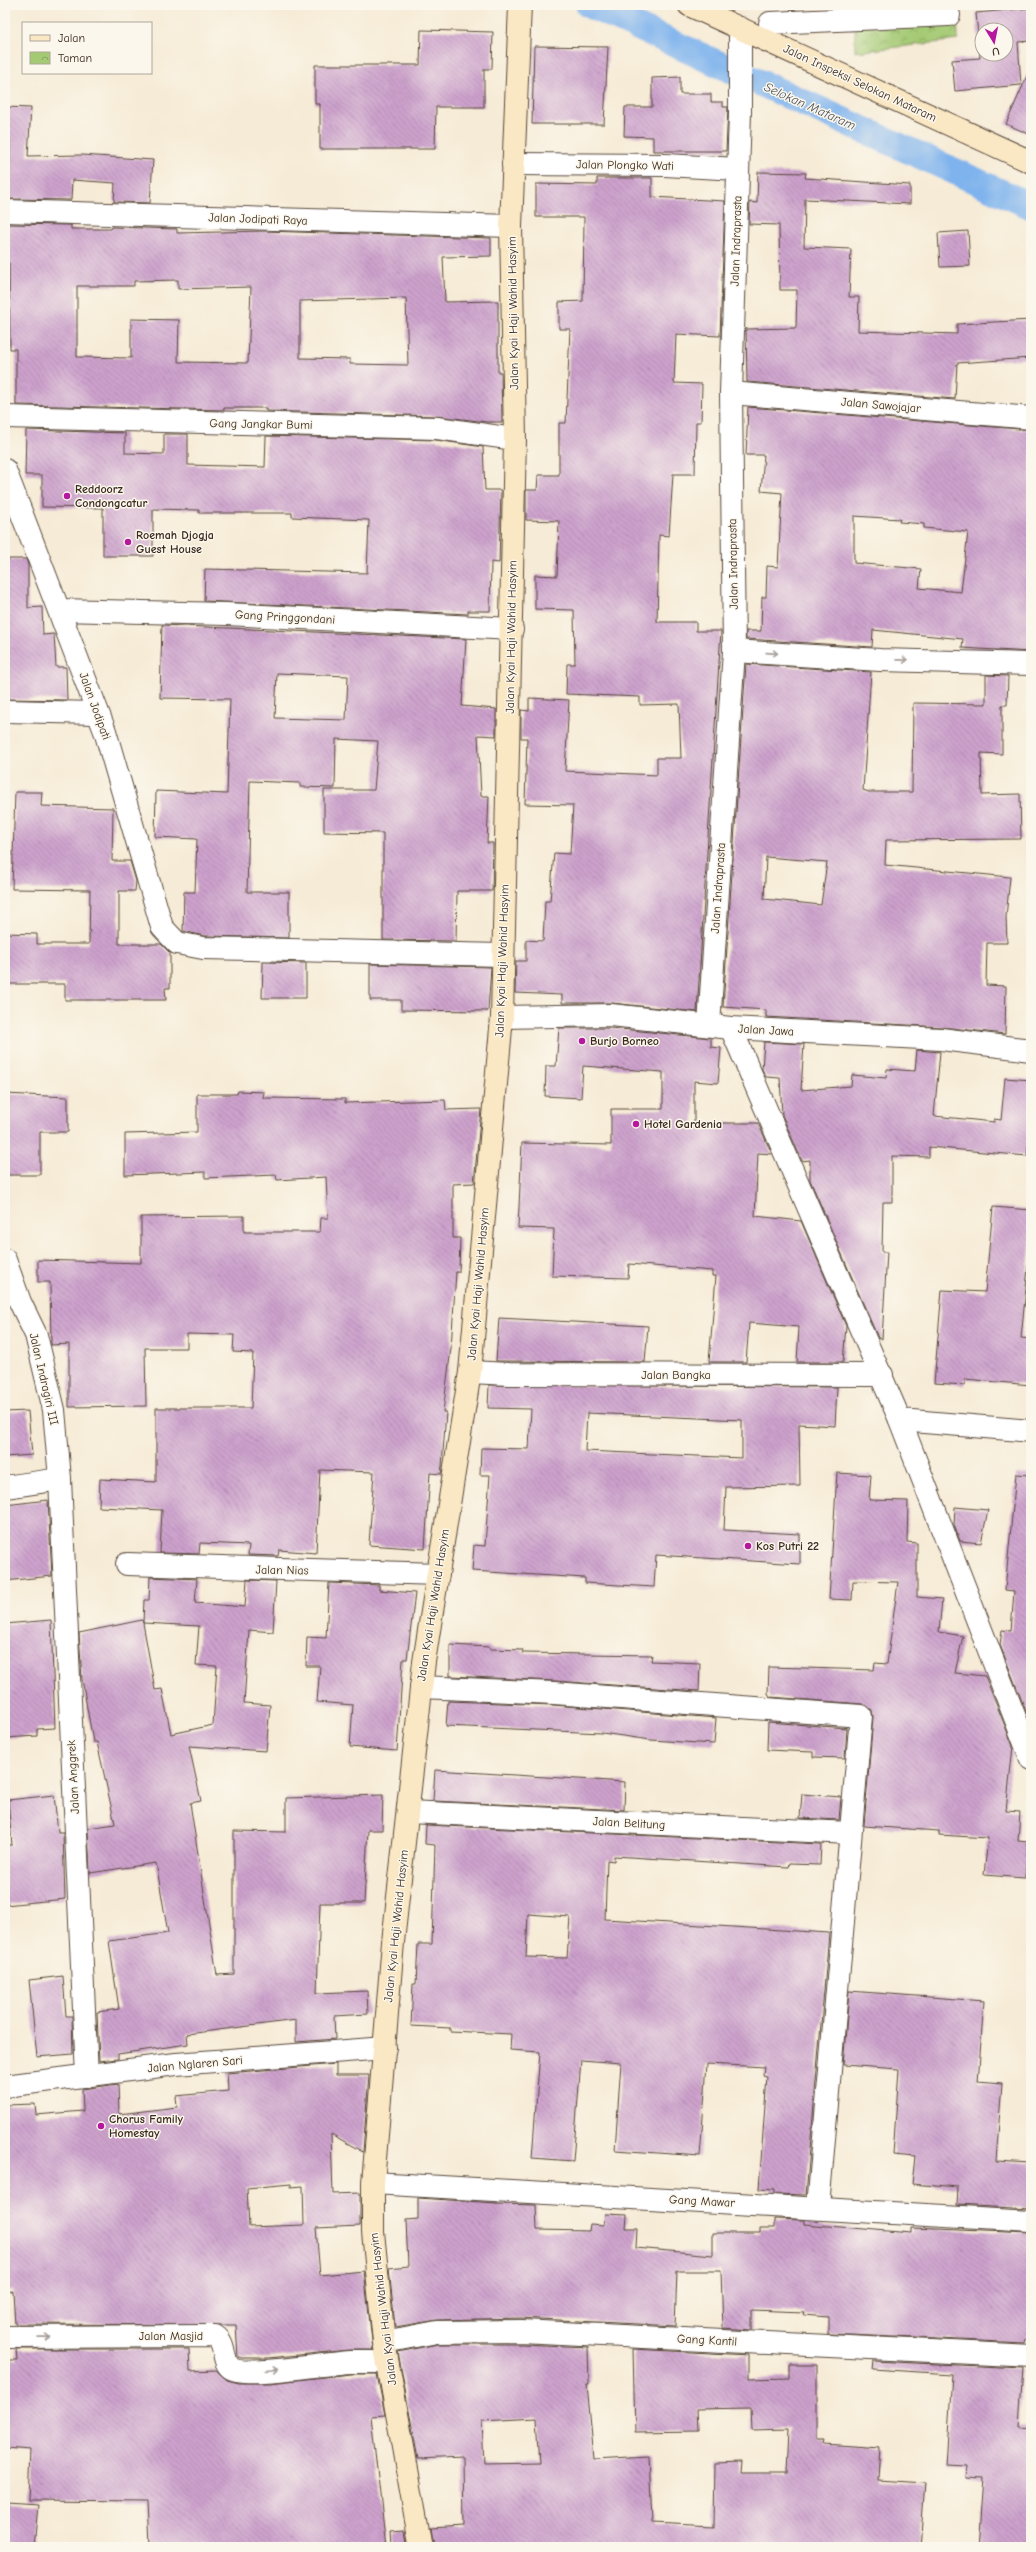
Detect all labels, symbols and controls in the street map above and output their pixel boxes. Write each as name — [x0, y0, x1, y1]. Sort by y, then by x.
legend — [22, 22, 152, 74]
north arrow — [974, 22, 1014, 62]
text: Jalan — [58, 31, 85, 45]
street label: Jalan Inspeksi Selokan Mataram — [781, 41, 939, 125]
text: U — [991, 44, 1000, 58]
text: Taman — [58, 51, 92, 65]
water label: Selokan Mataram — [762, 79, 858, 133]
street label: Jalan Plongko Wati — [576, 157, 674, 173]
street label: Jalan Indraprasta — [727, 195, 745, 287]
street label: Jalan Jodipati Raya — [208, 210, 308, 228]
street label: Jalan Kyai Haji Wahid Hasyim — [505, 236, 521, 390]
street label: Jalan Sawojajar — [841, 395, 922, 415]
street label: Gang Jangkar Bumi — [209, 416, 313, 432]
place label: Reddoorz Condongcatur — [75, 482, 147, 510]
marker: Reddoorz Condongcatur — [62, 491, 72, 501]
street label: Jalan Indraprasta — [725, 518, 741, 610]
place label: Roemah Djogja Guest House — [136, 528, 214, 556]
marker: Roemah Djogja Guest House — [123, 537, 133, 547]
street label: Jalan Kyai Haji Wahid Hasyim — [503, 560, 519, 714]
street label: Gang Pringgondani — [235, 607, 335, 627]
one-way arrow — [765, 650, 778, 657]
one-way arrow — [895, 657, 908, 664]
street label: Jalan Jodipati — [76, 670, 114, 742]
street label: Jalan Indraprasta — [708, 842, 728, 934]
street label: Jalan Kyai Haji Wahid Hasyim — [492, 884, 512, 1038]
street label: Jalan Jawa — [738, 1022, 794, 1038]
place label: Burjo Borneo — [590, 1034, 659, 1048]
marker: Burjo Borneo — [577, 1036, 587, 1046]
place label: Hotel Gardenia — [644, 1117, 722, 1131]
marker: Hotel Gardenia — [631, 1119, 641, 1129]
street label: Jalan Kyai Haji Wahid Hasyim — [464, 1207, 492, 1361]
street label: Jalan Indragiri III — [27, 1332, 61, 1427]
street label: Jalan Bangka — [641, 1368, 711, 1382]
street label: Jalan Kyai Haji Wahid Hasyim — [414, 1528, 452, 1682]
place label: Kos Putri 22 — [756, 1539, 819, 1553]
marker: Kos Putri 22 — [743, 1541, 753, 1551]
street label: Jalan Nias — [255, 1563, 309, 1577]
street label: Jalan Anggrek — [64, 1740, 82, 1814]
street label: Jalan Belitung — [592, 1814, 666, 1832]
street label: Jalan Kyai Haji Wahid Hasyim — [381, 1849, 411, 2003]
street label: Jalan Nglaren Sari — [147, 2053, 243, 2075]
place label: Chorus Family Homestay — [109, 2112, 184, 2140]
marker: Chorus Family Homestay — [96, 2121, 106, 2131]
street label: Gang Mawar — [669, 2192, 736, 2210]
street label: Jalan Kyai Haji Wahid Hasyim — [367, 2232, 399, 2386]
street label: Jalan Masjid — [139, 2329, 203, 2343]
street label: Gang Kantil — [677, 2331, 737, 2349]
one-way arrow — [37, 2333, 50, 2341]
one-way arrow — [265, 2366, 278, 2373]

